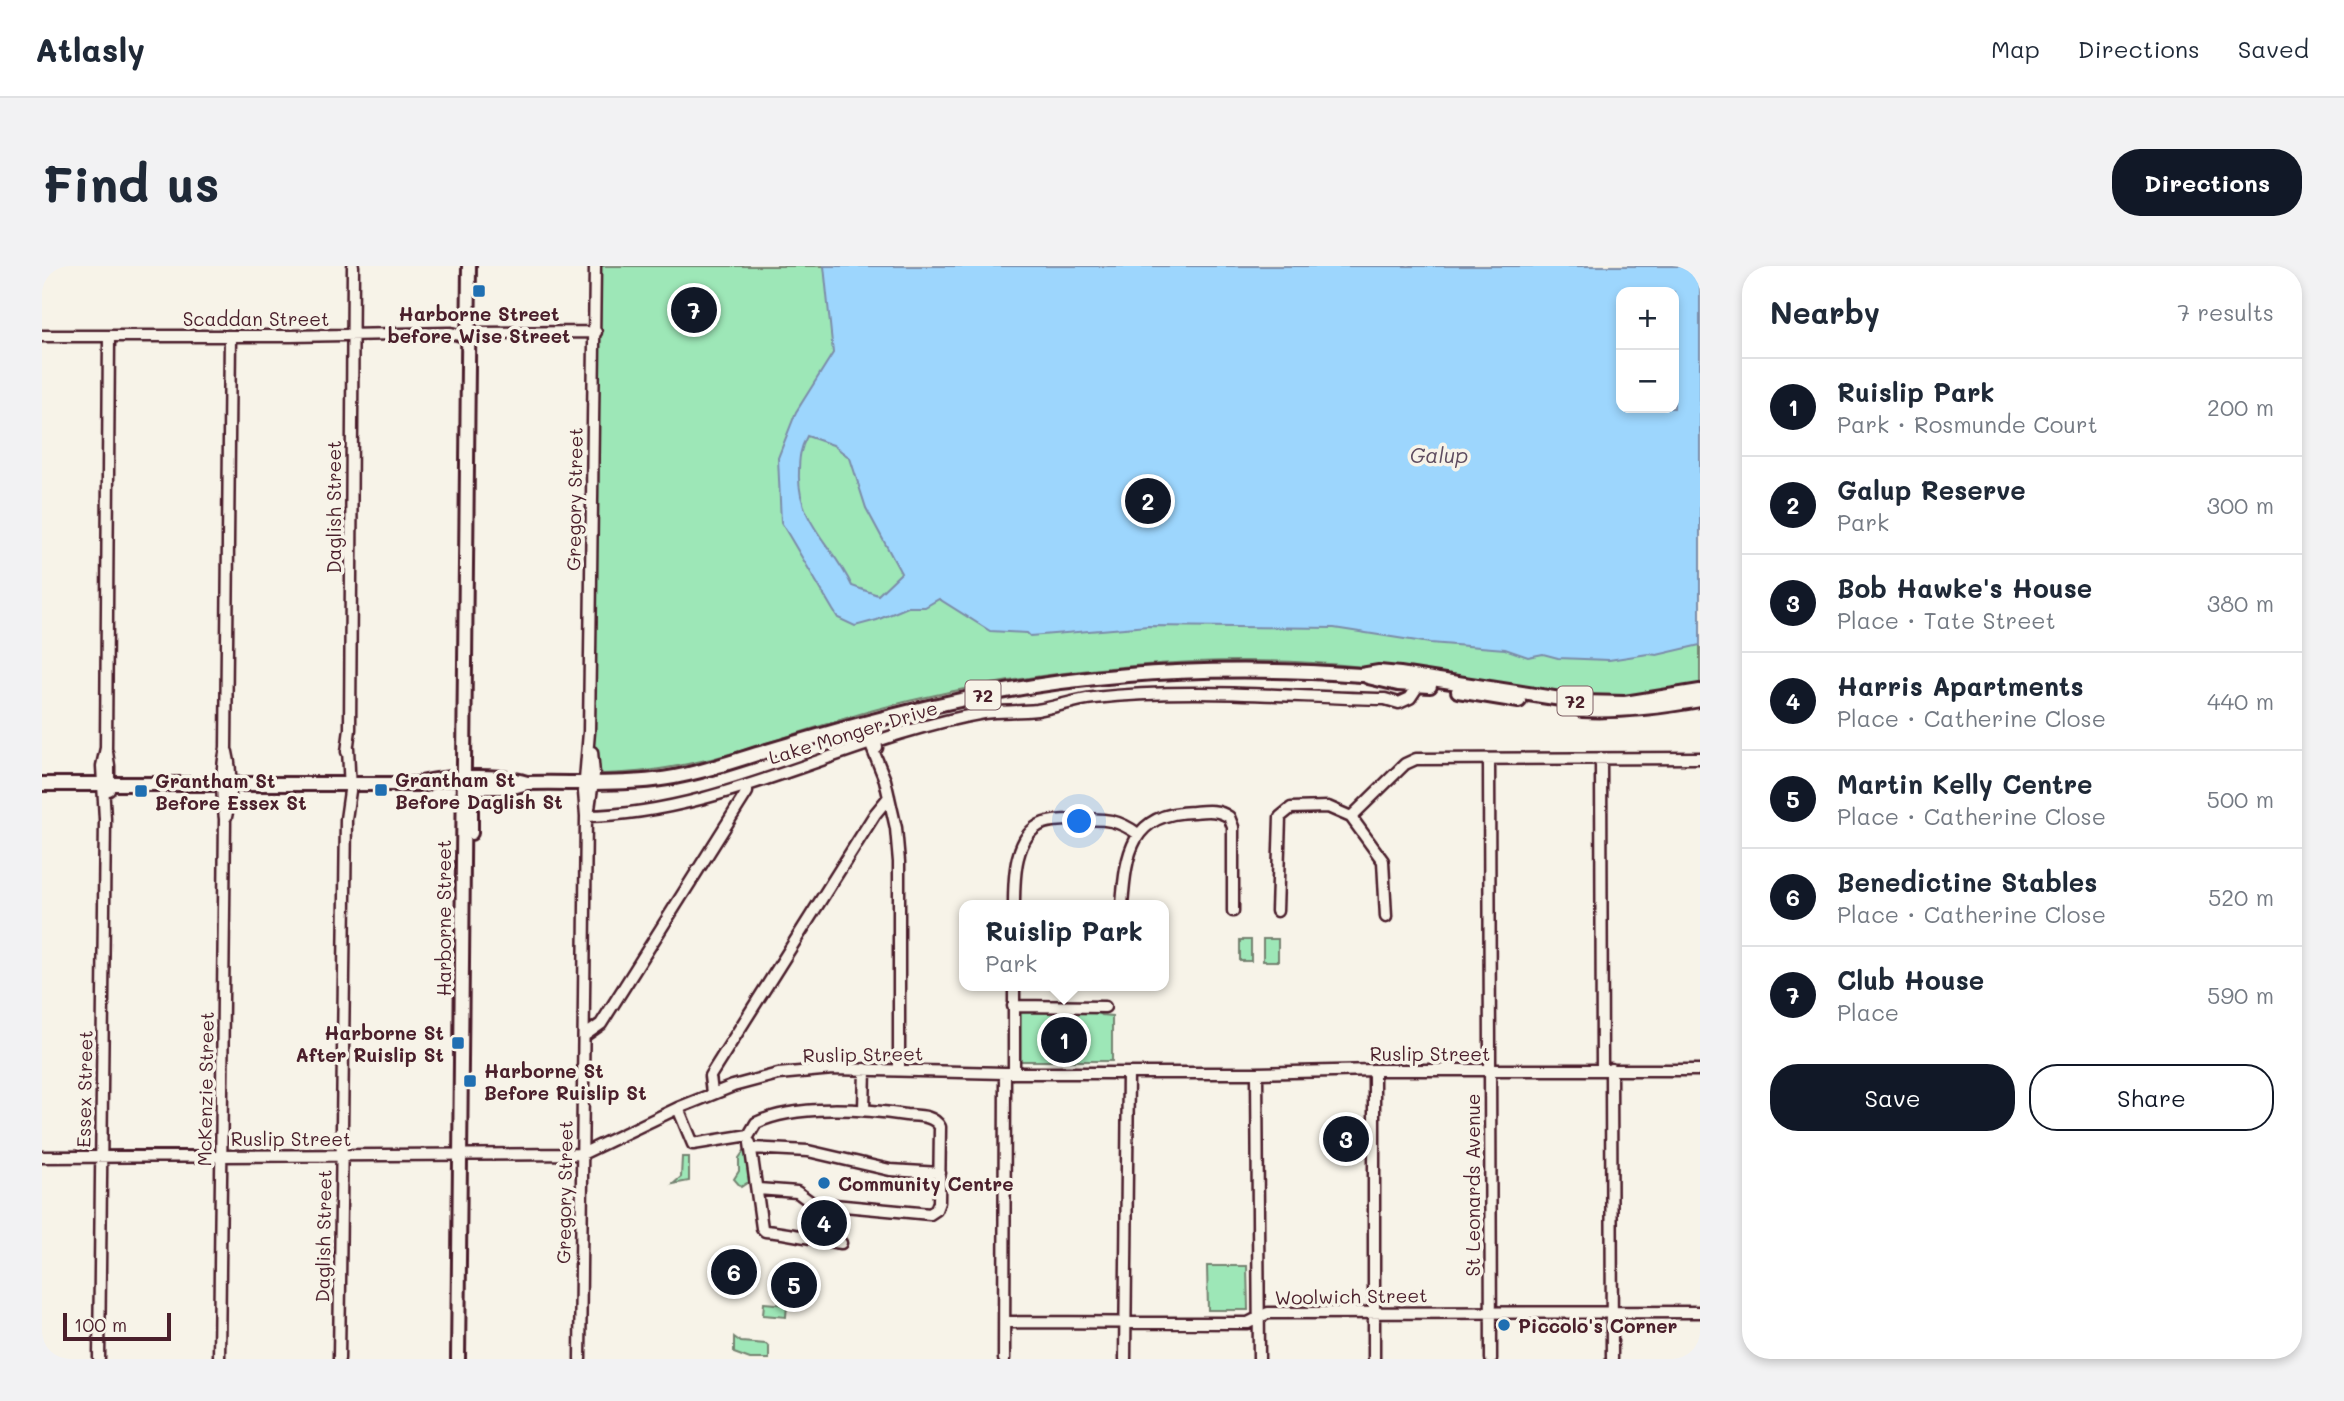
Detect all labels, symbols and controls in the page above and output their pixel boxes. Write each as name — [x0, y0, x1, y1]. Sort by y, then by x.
text: Atlasly — [35, 27, 145, 70]
text: Map — [1991, 33, 2040, 64]
text: Directions — [2078, 33, 2200, 64]
text: Saved — [2238, 33, 2309, 64]
button: Directions — [2112, 149, 2302, 216]
text: Find us — [42, 151, 220, 214]
marker: Harborne Street before Wise Street — [471, 283, 487, 299]
pin: 7 — [671, 284, 717, 336]
map controls — [1616, 287, 1679, 413]
button: + — [1616, 287, 1679, 350]
text: Nearby — [1770, 292, 1880, 332]
text: 7 results — [2177, 297, 2274, 327]
place label: Harborne Street before Wise Street — [388, 301, 570, 348]
street label: Scaddan Street — [183, 306, 329, 331]
button: − — [1616, 350, 1679, 413]
text: Ruislip Park — [1837, 375, 1995, 409]
text: 1 — [1788, 392, 1798, 422]
text: 200 m — [2207, 392, 2274, 422]
text: Park · Rosmunde Court — [1837, 409, 2098, 439]
street label: Gregory Street — [560, 427, 588, 571]
street label: Daglish Street — [321, 440, 346, 574]
water label: Galup — [1410, 441, 1468, 468]
text: Galup Reserve — [1837, 473, 2026, 507]
pin: 2 — [1125, 475, 1171, 527]
text: 2 — [1787, 490, 1799, 520]
text: 300 m — [2206, 490, 2274, 520]
text: Park — [1837, 507, 1889, 537]
text: Bob Hawke's House — [1837, 571, 2092, 605]
text: 3 — [1786, 588, 1800, 618]
text: 380 m — [2207, 588, 2274, 618]
text: Place · Tate Street — [1837, 605, 2056, 635]
text: Harris Apartments — [1837, 669, 2084, 703]
road number: 72 — [965, 680, 1000, 710]
text: 4 — [1786, 686, 1800, 716]
text: 440 m — [2207, 686, 2274, 716]
road number: 72 — [1558, 687, 1592, 716]
street label: Lake Monger Drive — [766, 694, 940, 770]
text: Place · Catherine Close — [1837, 703, 2106, 733]
place label: Grantham St Before Daglish St — [395, 767, 563, 814]
text: Martin Kelly Centre — [1837, 767, 2093, 801]
place label: Grantham St Before Essex St — [155, 768, 307, 815]
marker: Grantham St Before Daglish St — [373, 782, 389, 798]
marker: Grantham St Before Essex St — [133, 783, 149, 799]
text: 5 — [1786, 784, 1800, 814]
text: 500 m — [2207, 784, 2274, 814]
text: Place · Catherine Close — [1837, 801, 2106, 831]
your location — [1062, 804, 1096, 838]
street label: Harborne Street — [431, 840, 456, 996]
text: Benedictine Stables — [1837, 865, 2097, 899]
text: 6 — [1786, 882, 1800, 912]
text: 520 m — [2208, 882, 2274, 912]
text: Place · Catherine Close — [1837, 899, 2106, 929]
popup — [959, 900, 1169, 991]
text: Ruislip Park — [985, 914, 1143, 948]
text: Park — [985, 948, 1037, 978]
text: Club House — [1837, 963, 1984, 997]
text: 7 — [1787, 980, 1799, 1010]
text: 590 m — [2207, 980, 2274, 1010]
text: Place — [1837, 997, 1899, 1027]
street label: McKenzie Street — [191, 1011, 219, 1167]
pin: 1 — [1041, 1014, 1087, 1066]
place label: Harborne St After Ruislip St — [295, 1020, 444, 1067]
street label: Essex Street — [70, 1030, 98, 1148]
marker: Harborne St After Ruislip St — [450, 1035, 466, 1051]
street label: Ruslip Street — [802, 1040, 924, 1068]
street label: Ruslip Street — [1370, 1041, 1490, 1066]
place label: Harborne St Before Ruislip St — [484, 1058, 647, 1105]
button: Save — [1770, 1064, 2015, 1131]
button: Share — [2029, 1064, 2274, 1131]
marker: Harborne St Before Ruislip St — [462, 1073, 478, 1089]
street label: St Leonards Avenue — [1460, 1093, 1485, 1277]
pin: 3 — [1323, 1113, 1369, 1165]
street label: Gregory Street — [550, 1120, 578, 1264]
street label: Ruslip Street — [231, 1126, 351, 1151]
street label: Daglish Street — [309, 1169, 337, 1303]
place label: Community Centre — [838, 1171, 1014, 1196]
marker: Community Centre — [816, 1175, 832, 1191]
pin: 4 — [801, 1197, 847, 1249]
pin: 6 — [711, 1246, 757, 1298]
pin: 5 — [771, 1259, 817, 1311]
street label: Woolwich Street — [1274, 1282, 1428, 1310]
scale bar — [63, 1310, 172, 1342]
text: 100 m — [74, 1312, 127, 1337]
place label: Piccolo's Corner — [1518, 1313, 1678, 1338]
marker: Piccolo's Corner — [1496, 1317, 1512, 1333]

